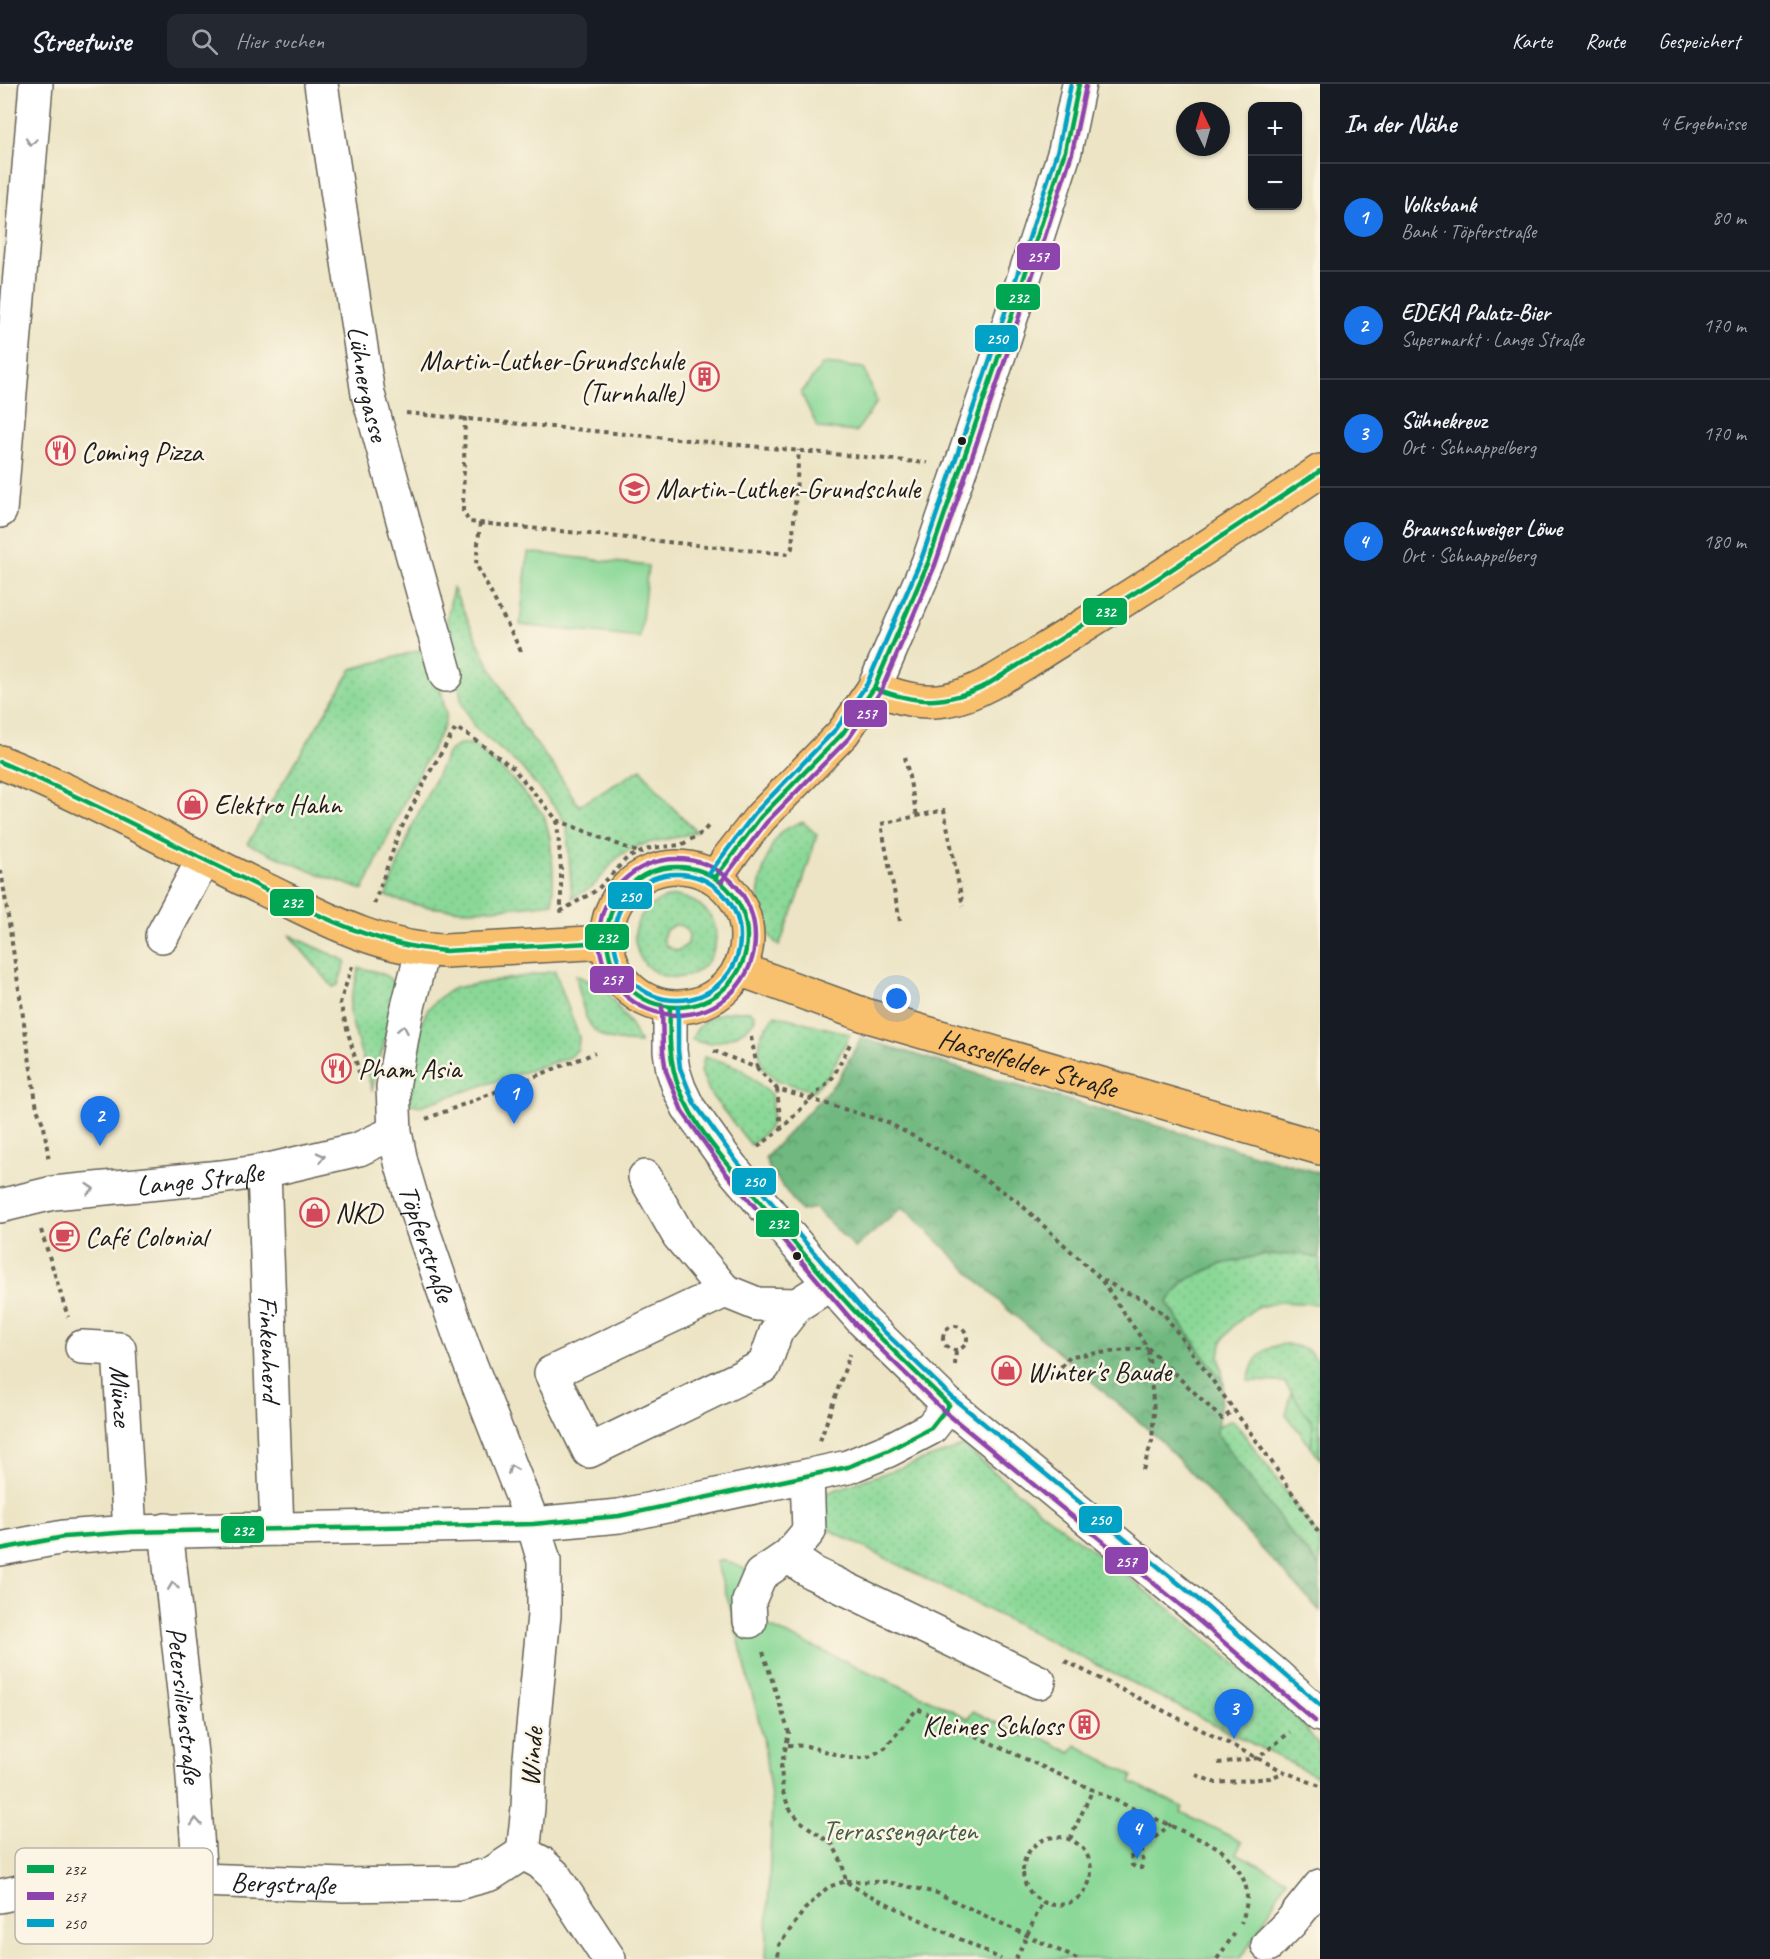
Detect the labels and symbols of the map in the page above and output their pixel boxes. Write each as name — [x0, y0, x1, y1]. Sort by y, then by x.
north arrow — [1176, 102, 1230, 156]
one-way arrow — [25, 138, 38, 147]
line badge: 257 — [1016, 242, 1061, 271]
text: 257 — [1027, 247, 1051, 267]
line badge: 232 — [995, 283, 1041, 311]
text: 232 — [1007, 288, 1031, 308]
street label: Lühnergasse — [340, 323, 398, 446]
line badge: 250 — [974, 324, 1019, 353]
text: 250 — [986, 329, 1009, 349]
place label: Martin-Luther-Grundschule (Turnhalle) — [420, 343, 686, 410]
building icon: Martin-Luther-Grundschule (Turnhalle) — [689, 360, 721, 392]
place label: Coming Pizza — [81, 434, 204, 469]
restaurant icon: Coming Pizza — [44, 435, 76, 467]
unlabelled marker — [956, 435, 968, 447]
place label: Martin-Luther-Grundschule — [656, 471, 922, 506]
school or university icon: Martin-Luther-Grundschule — [619, 472, 651, 504]
line badge: 232 — [1082, 597, 1128, 626]
text: 232 — [1094, 602, 1118, 622]
line badge: 257 — [843, 699, 888, 728]
text: 257 — [855, 704, 879, 724]
place label: Elektro Hahn — [214, 787, 343, 822]
shop icon: Elektro Hahn — [177, 788, 209, 820]
line badge: 250 — [607, 881, 653, 910]
text: 250 — [619, 887, 642, 907]
line badge: 232 — [269, 888, 315, 917]
text: 232 — [281, 893, 305, 913]
line badge: 232 — [584, 923, 630, 951]
text: 232 — [596, 928, 620, 948]
line badge: 257 — [589, 965, 635, 994]
text: 257 — [601, 970, 625, 990]
your location — [882, 984, 911, 1013]
street label: Hasselfelder Straße — [935, 1020, 1123, 1106]
one-way arrow — [396, 1025, 409, 1035]
place label: Pham Asia — [358, 1051, 463, 1086]
restaurant icon: Pham Asia — [321, 1052, 353, 1084]
pin: 1 — [494, 1074, 534, 1124]
pin: 2 — [80, 1096, 120, 1146]
one-way arrow — [315, 1152, 325, 1165]
street label: Lange Straße — [135, 1154, 267, 1202]
line badge: 250 — [731, 1167, 777, 1196]
text: 250 — [743, 1172, 766, 1192]
street label: Töpferstraße — [391, 1181, 464, 1308]
one-way arrow — [85, 1183, 94, 1196]
place label: NKD — [335, 1195, 385, 1230]
shop icon: NKD — [298, 1196, 330, 1228]
line badge: 232 — [755, 1209, 800, 1238]
text: 232 — [767, 1214, 791, 1234]
place label: Café Colonial — [85, 1219, 212, 1254]
cafe icon: Café Colonial — [48, 1220, 80, 1252]
unlabelled marker — [791, 1250, 803, 1262]
street label: Finkenherd — [251, 1295, 290, 1406]
place label: Winter's Baude — [1027, 1354, 1173, 1389]
shop icon: Winter's Baude — [990, 1355, 1022, 1387]
street label: Münze — [103, 1364, 141, 1429]
one-way arrow — [507, 1465, 519, 1476]
line badge: 250 — [1078, 1505, 1123, 1534]
text: 250 — [1089, 1510, 1112, 1530]
line badge: 232 — [220, 1515, 265, 1544]
text: 232 — [232, 1521, 256, 1541]
line badge: 257 — [1104, 1546, 1149, 1575]
text: 257 — [1115, 1552, 1139, 1572]
one-way arrow — [167, 1582, 180, 1591]
street label: Petersilienstraße — [159, 1625, 211, 1786]
pin: 3 — [1214, 1690, 1254, 1739]
place label: Kleines Schloss — [922, 1708, 1065, 1743]
building icon: Kleines Schloss — [1068, 1709, 1100, 1741]
street label: Winde — [511, 1724, 551, 1788]
pin: 4 — [1118, 1810, 1156, 1859]
park label: Terrassengarten — [823, 1813, 979, 1848]
one-way arrow — [190, 1818, 203, 1827]
legend — [15, 1848, 213, 1944]
text: 232 — [64, 1860, 87, 1880]
street label: Bergstraße — [230, 1864, 337, 1902]
text: 257 — [64, 1887, 86, 1907]
text: 250 — [64, 1914, 87, 1934]

